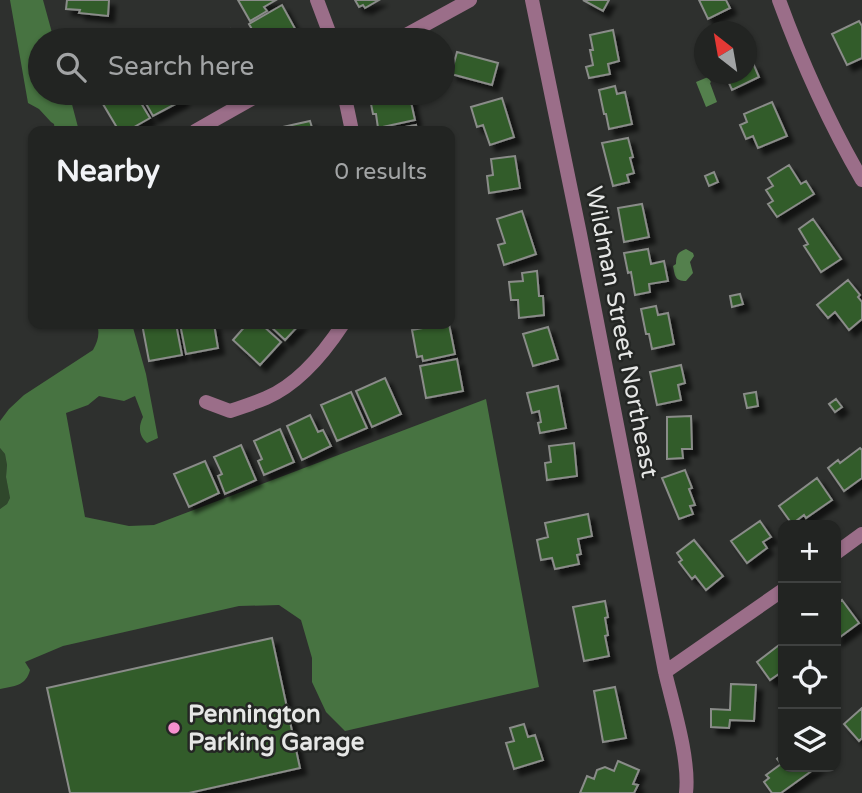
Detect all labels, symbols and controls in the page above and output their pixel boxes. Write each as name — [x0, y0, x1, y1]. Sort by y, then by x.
north arrow — [694, 21, 757, 84]
search box — [28, 28, 455, 105]
icon: search — [52, 48, 90, 86]
text: Search here — [108, 51, 254, 82]
text: Nearby — [56, 153, 160, 190]
text: 0 results — [334, 158, 427, 186]
street label: Wildman Street Northeast — [579, 184, 664, 480]
map controls — [778, 520, 841, 772]
button: + — [778, 520, 841, 583]
button: − — [778, 583, 841, 646]
button: locate — [778, 646, 841, 709]
place label: Pennington Parking Garage — [188, 700, 365, 757]
button: layers — [778, 709, 841, 772]
marker: Pennington Parking Garage — [166, 720, 182, 736]

